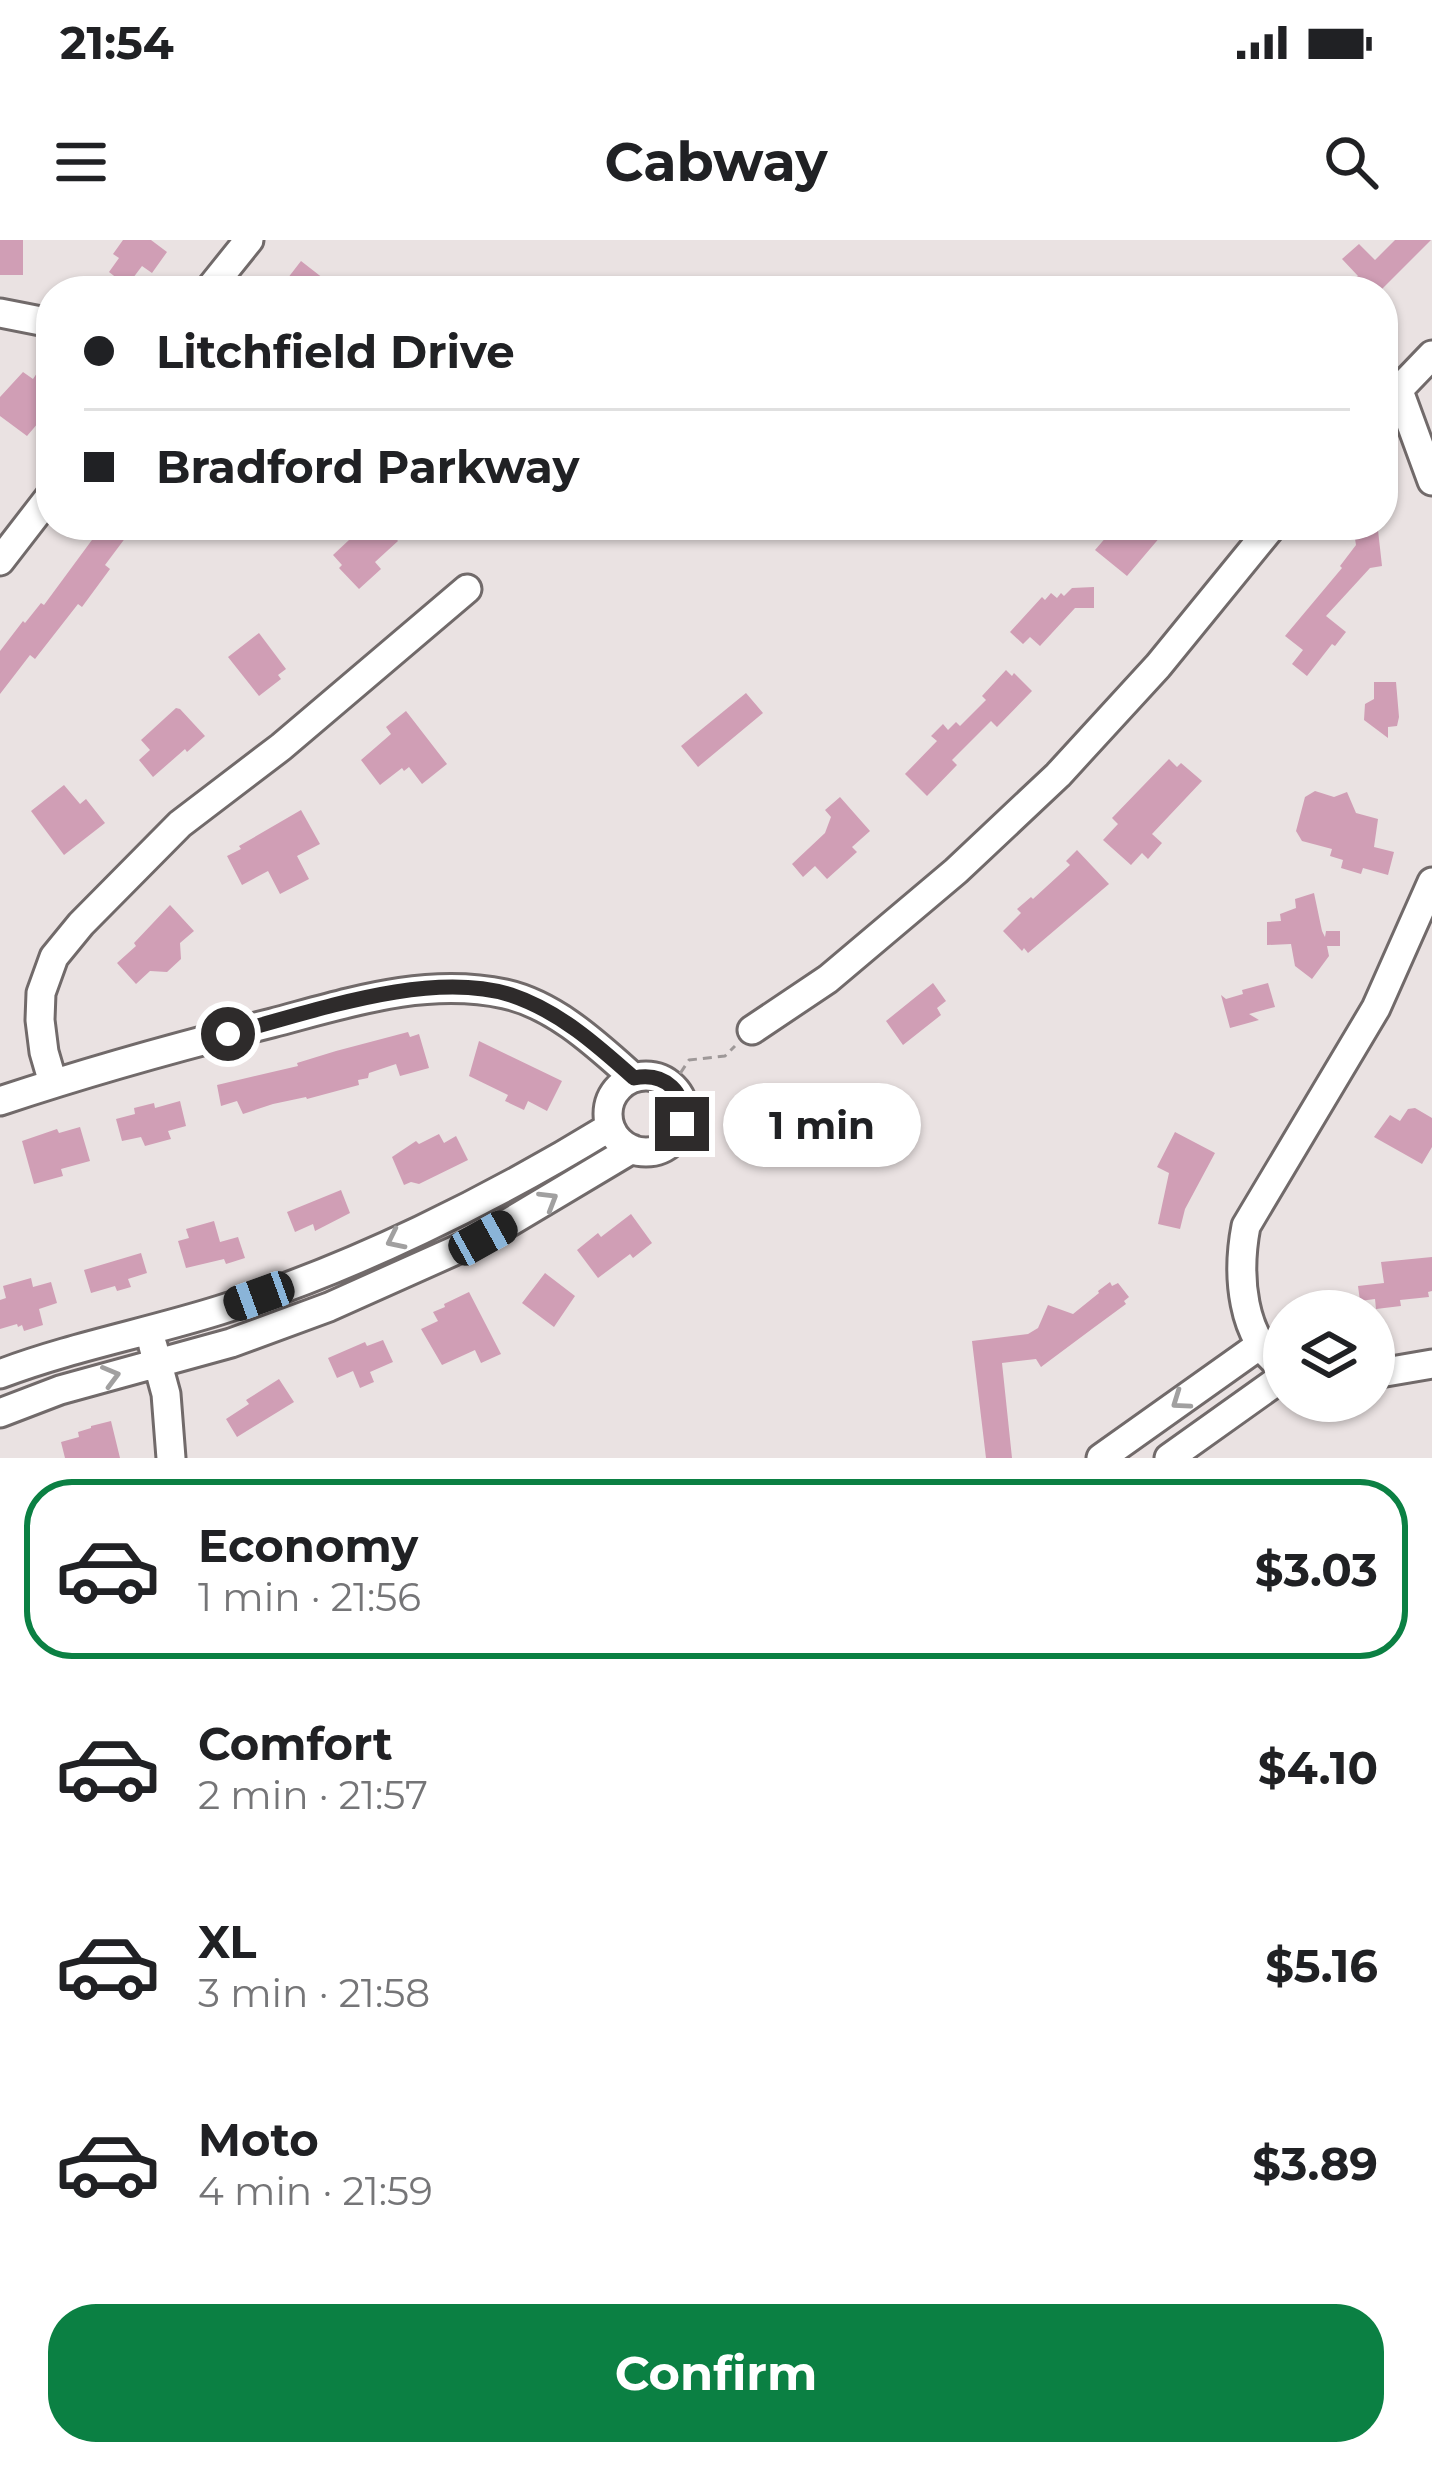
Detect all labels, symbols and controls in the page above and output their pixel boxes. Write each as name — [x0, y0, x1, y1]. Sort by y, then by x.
text: 21:54 — [60, 15, 174, 70]
icon: menu — [48, 129, 114, 195]
text: Cabway — [604, 129, 828, 195]
icon: search — [1318, 129, 1384, 195]
text: Litchfield Drive — [156, 324, 515, 379]
text: Bradford Parkway — [156, 439, 579, 494]
route start — [201, 1007, 255, 1061]
callout: 1 min — [724, 1082, 922, 1166]
route end — [655, 1097, 709, 1151]
text: 1 min — [769, 1101, 875, 1149]
one-way arrow — [536, 1192, 558, 1215]
car — [443, 1205, 523, 1271]
one-way arrow — [386, 1226, 407, 1250]
car — [219, 1267, 299, 1325]
map controls — [1263, 1290, 1395, 1422]
button: layers — [1263, 1290, 1395, 1422]
one-way arrow — [100, 1366, 121, 1391]
one-way arrow — [1172, 1387, 1194, 1409]
icon: car — [54, 1515, 162, 1623]
text: Economy — [198, 1518, 418, 1573]
text: $3.03 — [1255, 1542, 1378, 1597]
text: 1 min · 21:56 — [198, 1573, 421, 1621]
icon: car — [54, 1713, 162, 1821]
text: Comfort — [198, 1716, 393, 1771]
text: $4.10 — [1258, 1740, 1378, 1795]
text: 2 min · 21:57 — [198, 1771, 428, 1819]
icon: car — [54, 1911, 162, 2019]
text: XL — [198, 1914, 256, 1969]
text: $5.16 — [1265, 1938, 1378, 1993]
text: 3 min · 21:58 — [198, 1969, 430, 2017]
icon: car — [54, 2109, 162, 2217]
text: Moto — [198, 2112, 319, 2167]
text: $3.89 — [1252, 2136, 1378, 2191]
text: 4 min · 21:59 — [198, 2167, 433, 2215]
button: Confirm — [48, 2304, 1384, 2442]

